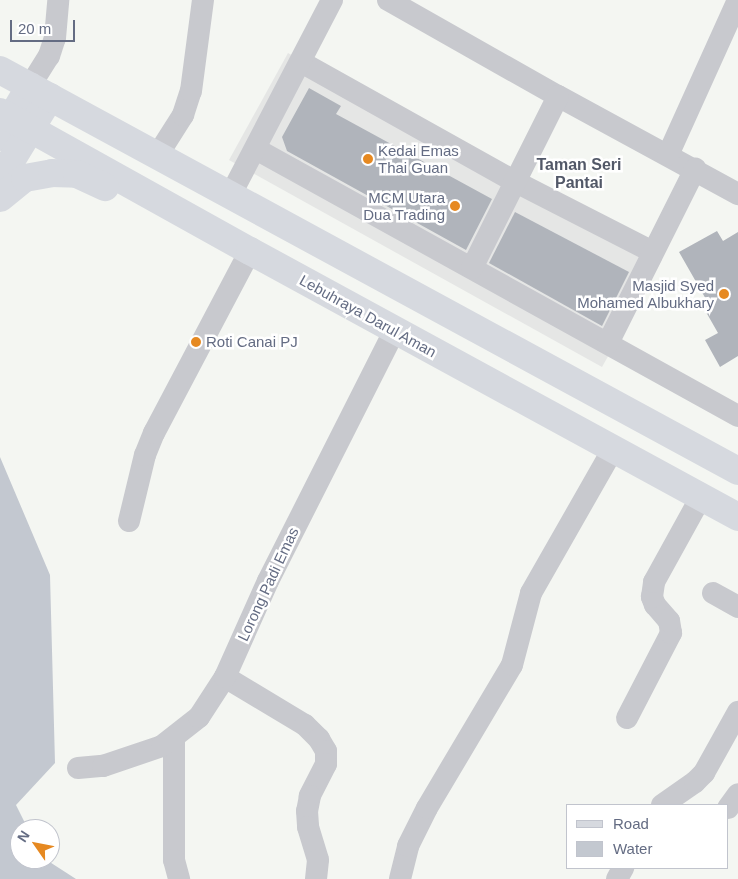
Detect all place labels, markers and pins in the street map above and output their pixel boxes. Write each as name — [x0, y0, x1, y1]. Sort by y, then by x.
place label: Kedai Emas Thai Guan — [378, 141, 459, 176]
marker: Kedai Emas Thai Guan — [362, 153, 374, 165]
place label: MCM Utara Dua Trading — [363, 188, 445, 223]
marker: MCM Utara Dua Trading — [449, 200, 461, 212]
place label: Masjid Syed Mohamed Albukhary — [576, 276, 714, 311]
marker: Masjid Syed Mohamed Albukhary — [718, 288, 730, 300]
place label: Roti Canai PJ — [206, 333, 298, 351]
marker: Roti Canai PJ — [190, 336, 202, 348]

